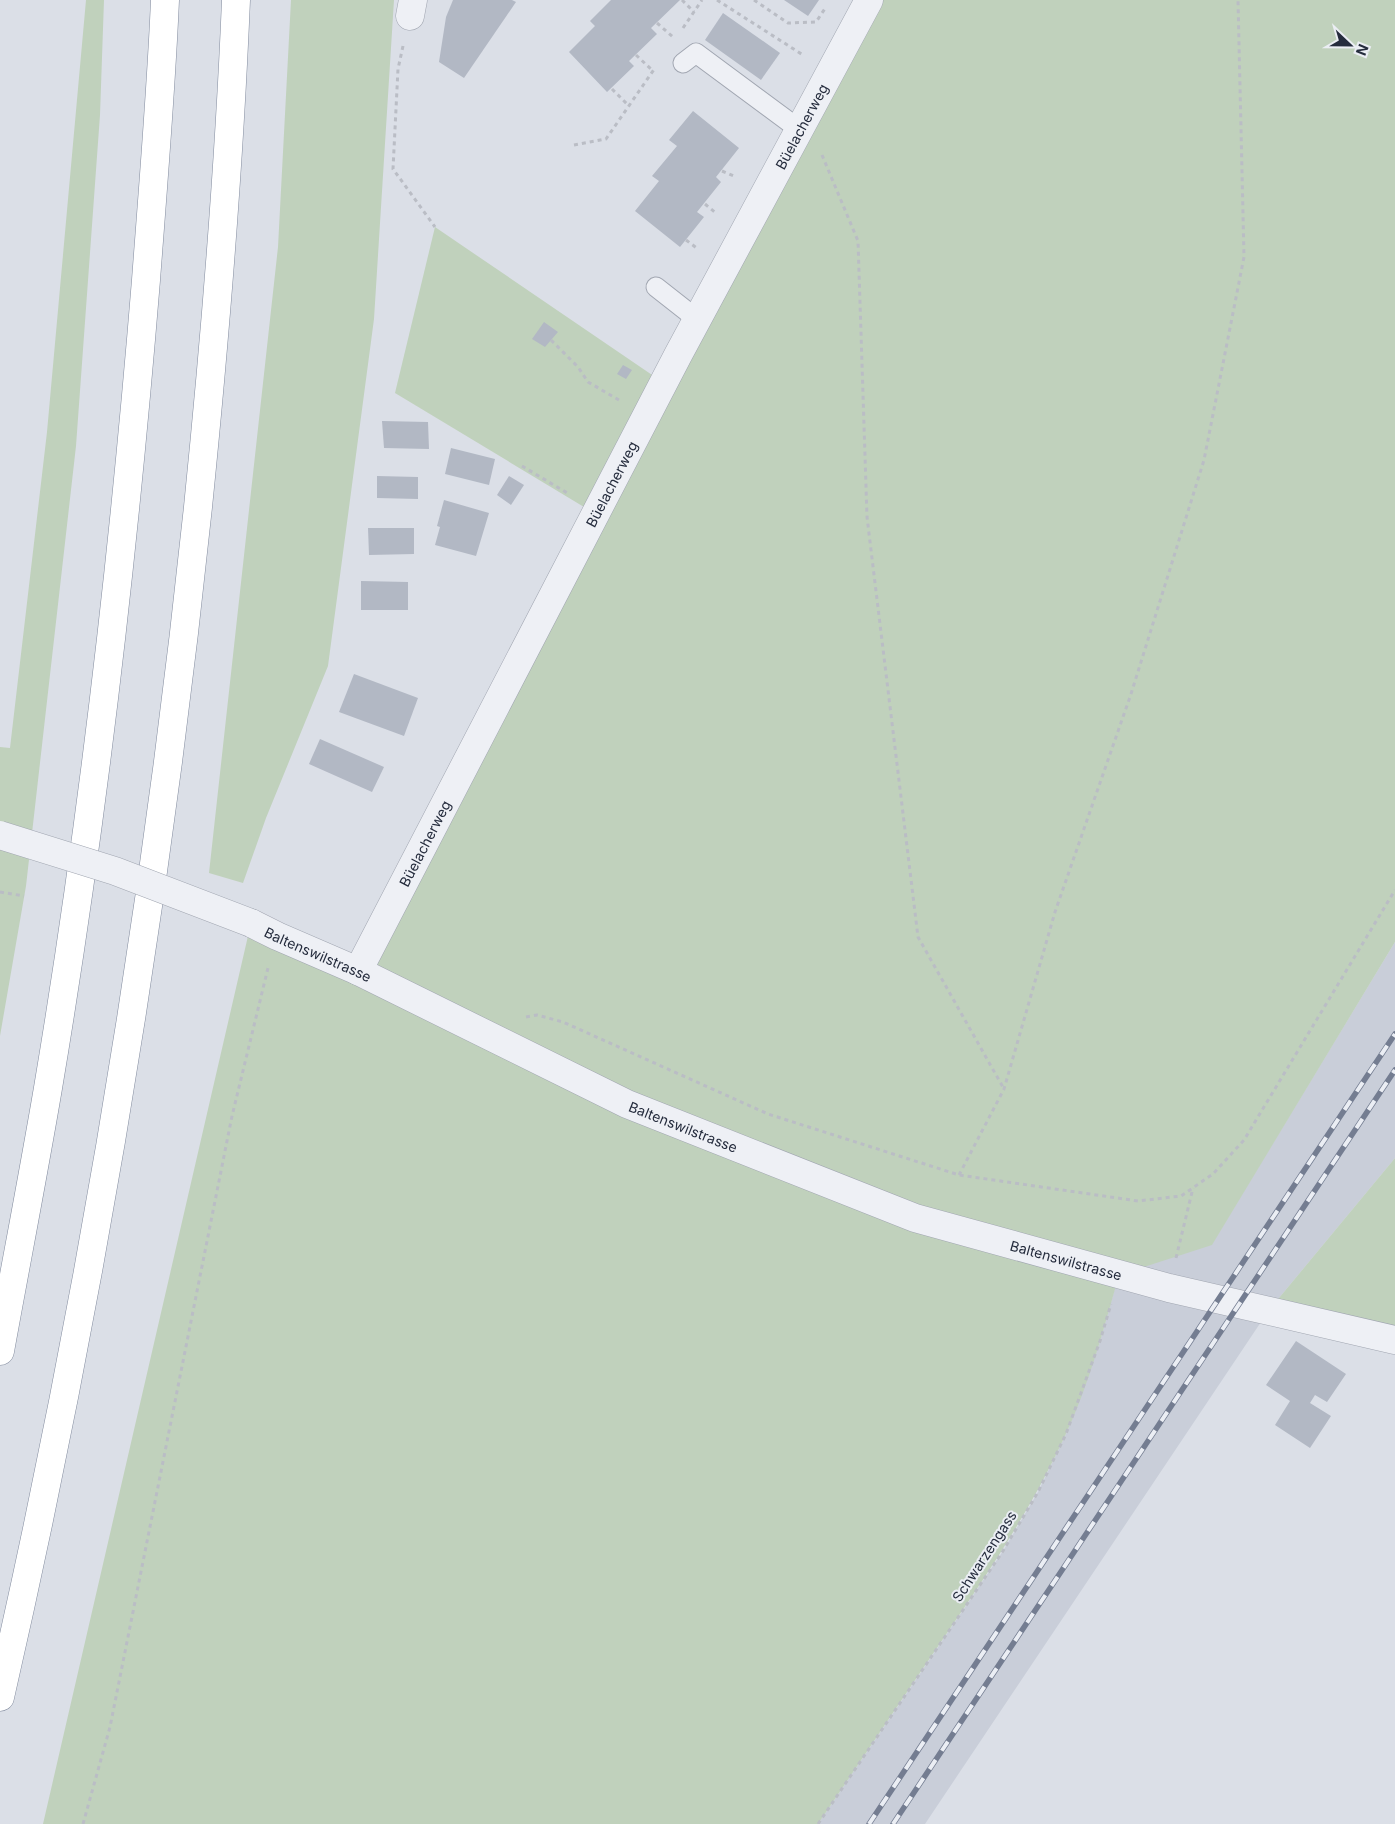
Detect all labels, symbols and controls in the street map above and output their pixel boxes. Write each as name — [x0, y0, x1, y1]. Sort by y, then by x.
north arrow — [1325, 20, 1375, 70]
text: N — [1353, 42, 1372, 58]
street label: Büelacherweg — [771, 80, 831, 172]
street label: Büelacherweg — [582, 438, 640, 530]
street label: Büelacherweg — [395, 797, 454, 889]
street label: Baltenswilstrasse — [262, 923, 375, 985]
street label: Baltenswilstrasse — [627, 1097, 740, 1155]
street label: Baltenswilstrasse — [1008, 1236, 1124, 1283]
street label: Schwarzengass — [948, 1507, 1020, 1605]

